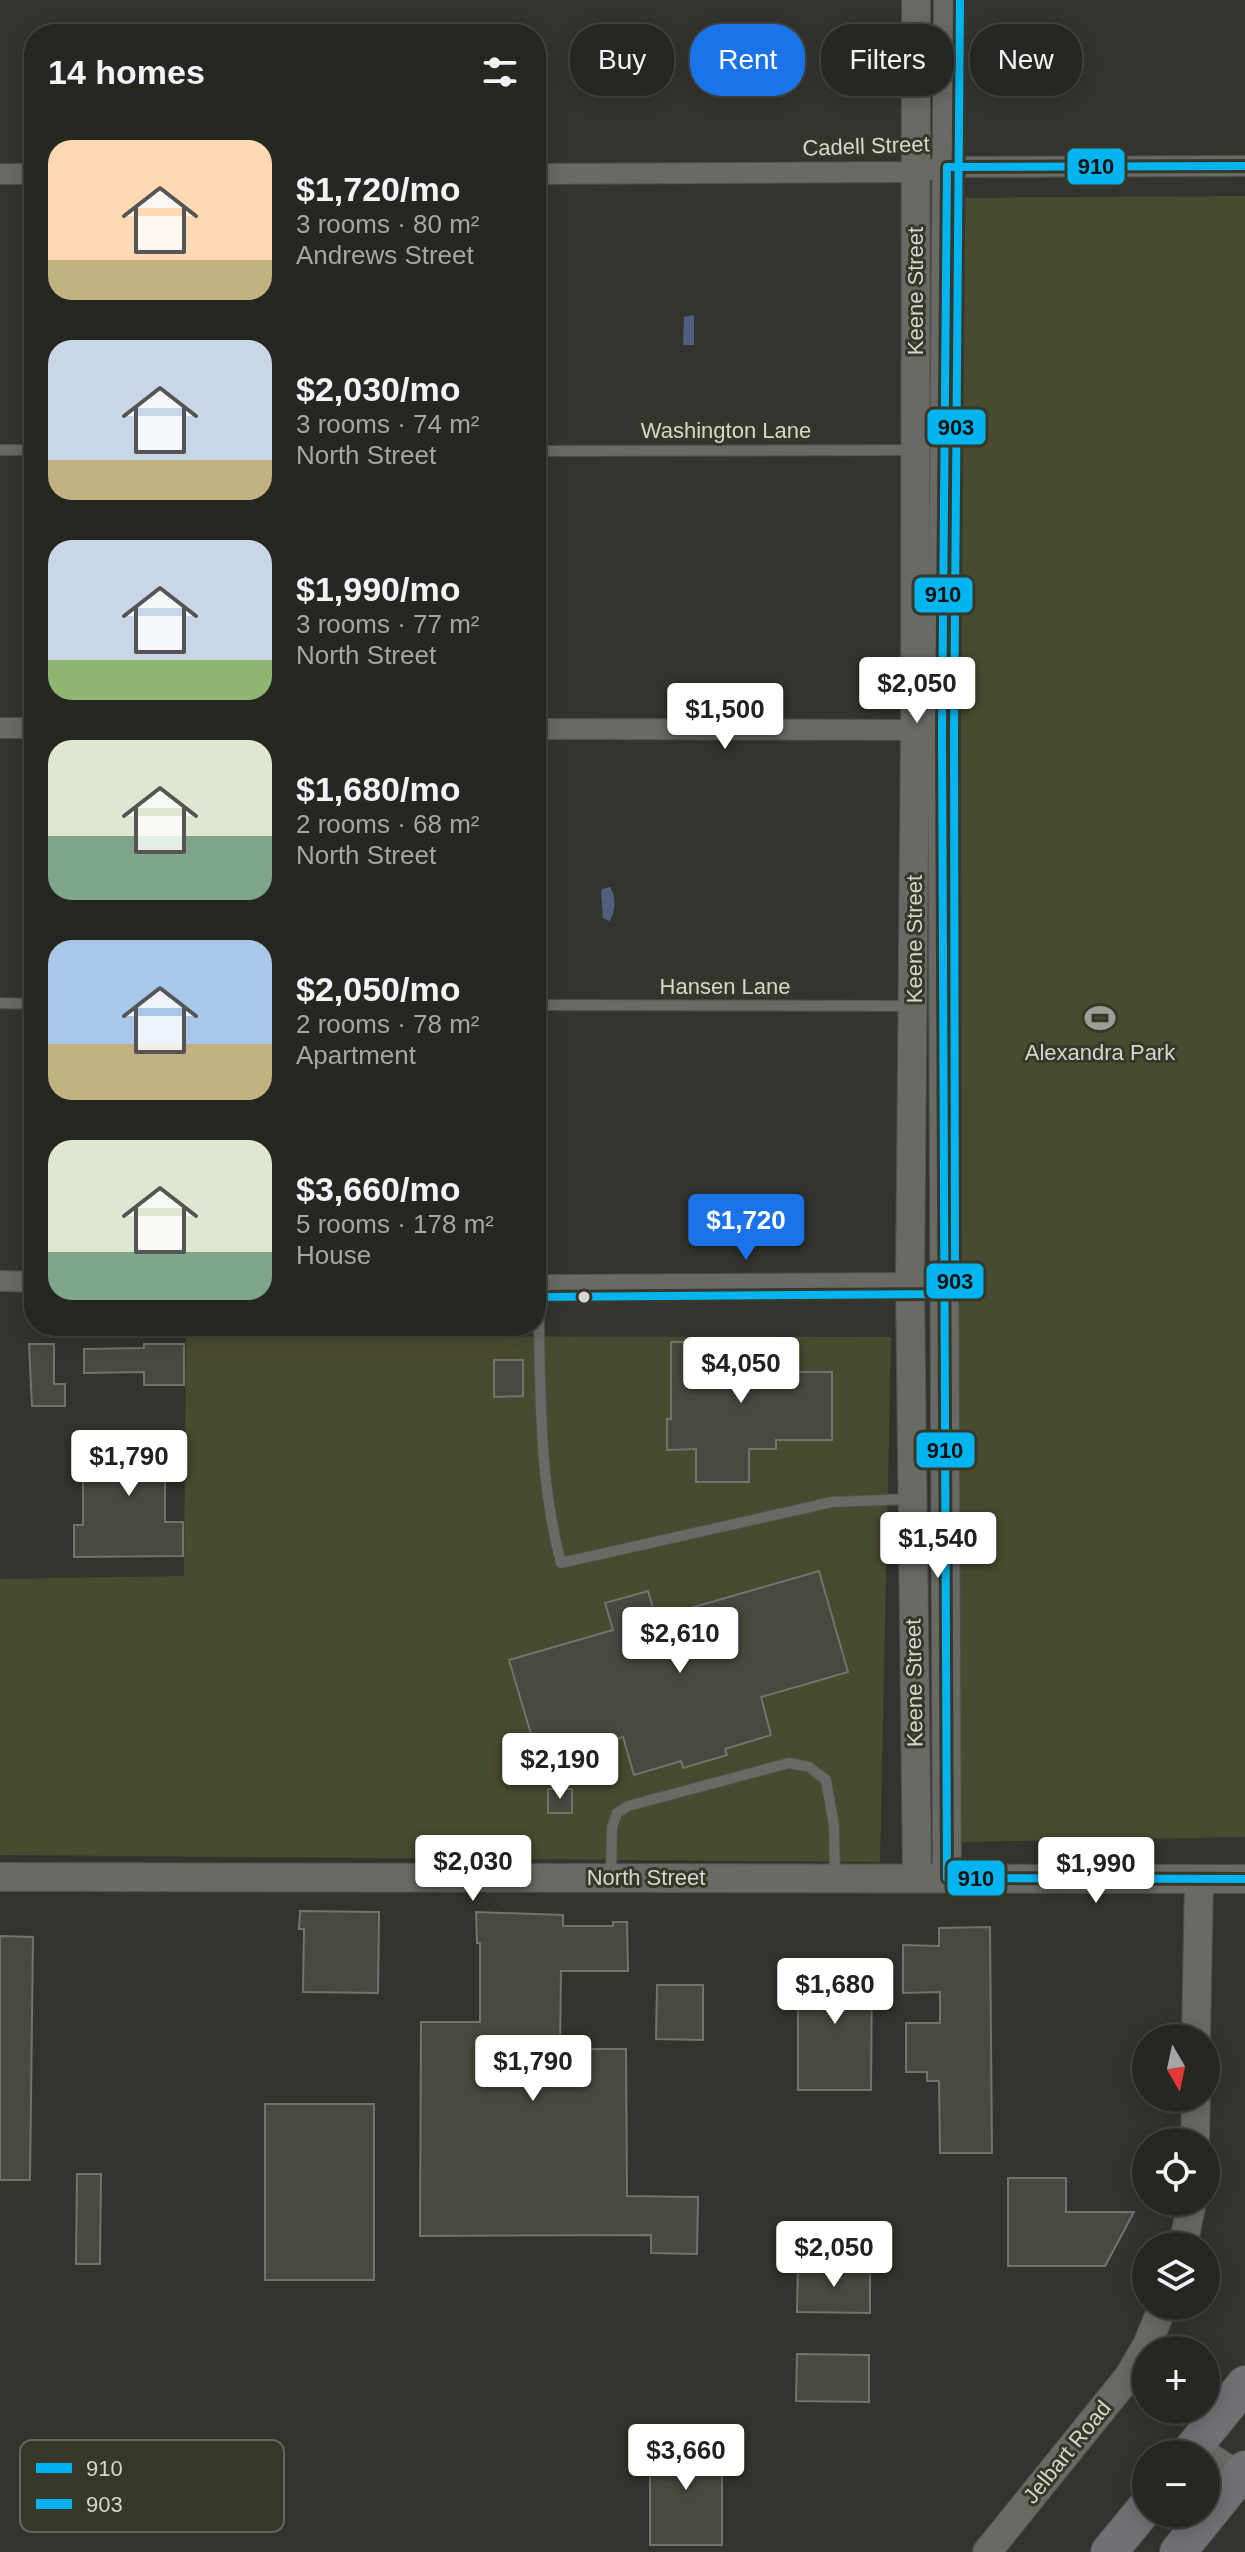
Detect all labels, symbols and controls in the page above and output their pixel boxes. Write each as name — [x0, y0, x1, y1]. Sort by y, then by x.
chip: Buy — [570, 24, 674, 96]
chip: Rent — [690, 24, 805, 96]
chip: Filters — [821, 24, 954, 96]
chip: New — [970, 24, 1082, 96]
icon: filters — [478, 50, 522, 94]
text: 14 homes — [48, 53, 205, 91]
street label: Cadell Street — [802, 131, 930, 161]
line badge: 910 — [1066, 147, 1126, 186]
text: 910 — [1078, 154, 1114, 179]
text: $1,720/mo — [296, 170, 460, 208]
icon: home — [112, 172, 208, 268]
text: 3 rooms · 80 m² — [296, 209, 480, 239]
street label: Keene Street — [903, 227, 928, 355]
text: Andrews Street — [296, 240, 474, 270]
text: $2,030/mo — [296, 370, 460, 408]
icon: home — [112, 372, 208, 468]
line badge: 903 — [926, 408, 987, 446]
text: 3 rooms · 74 m² — [296, 409, 480, 439]
text: 903 — [938, 415, 974, 440]
street label: Washington Lane — [641, 418, 811, 443]
text: North Street — [296, 440, 436, 470]
text: $1,990/mo — [296, 570, 460, 608]
icon: home — [112, 572, 208, 668]
line badge: 910 — [913, 576, 974, 614]
text: 910 — [925, 582, 961, 607]
text: 3 rooms · 77 m² — [296, 609, 480, 639]
text: North Street — [296, 640, 436, 670]
pin: $2,050 — [852, 657, 982, 725]
text: $2,050 — [877, 668, 957, 698]
pin: $1,500 — [660, 683, 790, 751]
text: $1,500 — [685, 694, 765, 724]
text: $1,680/mo — [296, 770, 460, 808]
icon: home — [112, 772, 208, 868]
text: 2 rooms · 68 m² — [296, 809, 480, 839]
text: North Street — [296, 840, 436, 870]
street label: Keene Street — [902, 875, 927, 1003]
text: $2,050/mo — [296, 970, 460, 1008]
icon: home — [112, 972, 208, 1068]
street label: Hansen Lane — [660, 974, 790, 999]
sports icon: Alexandra Park — [1083, 1001, 1117, 1035]
text: 2 rooms · 78 m² — [296, 1009, 480, 1039]
text: Apartment — [296, 1040, 416, 1070]
place label: Alexandra Park — [1025, 1040, 1176, 1065]
text: $3,660/mo — [296, 1170, 460, 1208]
icon: home — [112, 1172, 208, 1268]
pin: $1,720 — [681, 1194, 811, 1262]
text: $1,720 — [706, 1205, 786, 1235]
text: 5 rooms · 178 m² — [296, 1209, 494, 1239]
text: House — [296, 1240, 371, 1270]
line badge: 903 — [925, 1262, 985, 1300]
text: 903 — [937, 1269, 973, 1294]
unlabelled marker — [576, 1289, 592, 1305]
pin: $4,050 — [676, 1337, 806, 1405]
text: $4,050 — [701, 1348, 781, 1378]
pin: $1,790 — [64, 1430, 194, 1498]
line badge: 910 — [915, 1431, 976, 1469]
text: 910 — [927, 1438, 963, 1463]
text: $1,790 — [89, 1441, 169, 1471]
pin: $1,540 — [873, 1512, 1003, 1580]
text: $1,540 — [898, 1523, 978, 1553]
pin: $2,610 — [615, 1607, 745, 1675]
text: $2,610 — [640, 1618, 720, 1648]
street label: Keene Street — [900, 1619, 928, 1747]
pin: $2,190 — [495, 1733, 625, 1801]
text: $2,190 — [520, 1744, 600, 1774]
pin: $2,030 — [408, 1835, 538, 1903]
pin: $1,990 — [1031, 1837, 1161, 1905]
text: $2,030 — [433, 1846, 513, 1876]
text: $1,990 — [1056, 1848, 1136, 1878]
line badge: 910 — [946, 1859, 1006, 1897]
street label: North Street — [587, 1865, 705, 1890]
text: 910 — [958, 1866, 994, 1891]
pin: $1,680 — [770, 1958, 900, 2026]
text: $1,680 — [795, 1969, 875, 1999]
north arrow — [1132, 2024, 1220, 2112]
map controls — [1132, 2024, 1220, 2528]
pin: $1,790 — [468, 2035, 598, 2103]
text: $1,790 — [493, 2046, 573, 2076]
button: locate — [1132, 2128, 1220, 2216]
pin: $2,050 — [769, 2221, 899, 2289]
text: $2,050 — [794, 2232, 874, 2262]
button: layers — [1132, 2232, 1220, 2320]
button: + — [1132, 2336, 1220, 2424]
street label: Jelbart Road — [1018, 2396, 1116, 2508]
pin: $3,660 — [621, 2424, 751, 2492]
text: $3,660 — [646, 2435, 726, 2465]
legend — [20, 2440, 284, 2532]
button: − — [1132, 2440, 1220, 2528]
text: 910 — [86, 2456, 123, 2481]
text: 903 — [86, 2492, 123, 2517]

